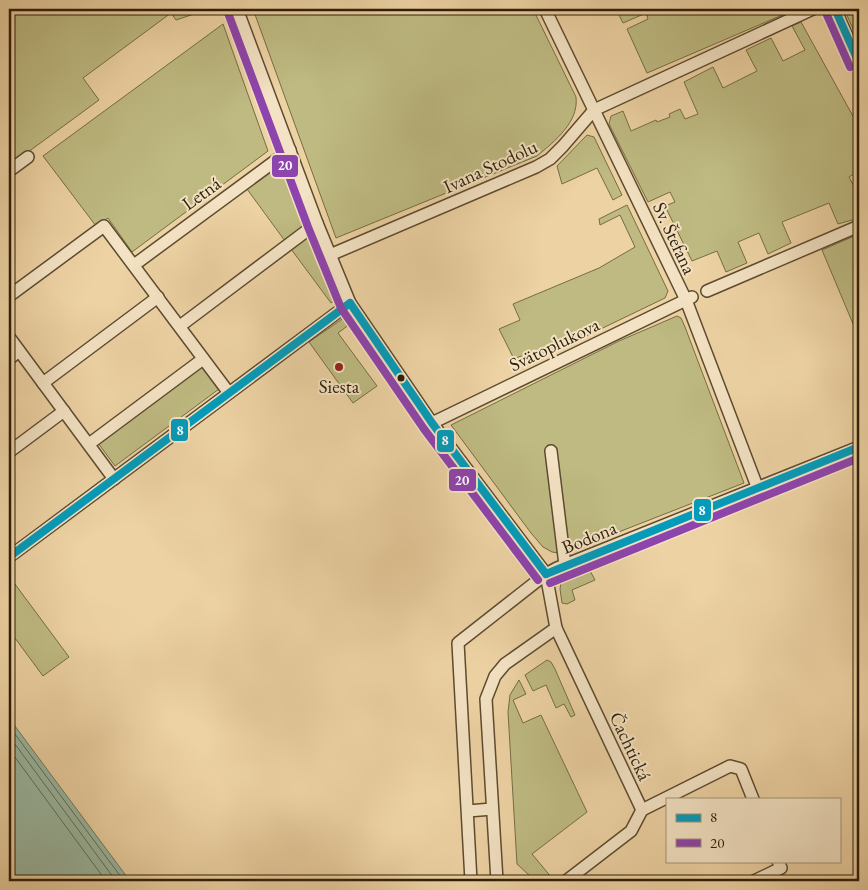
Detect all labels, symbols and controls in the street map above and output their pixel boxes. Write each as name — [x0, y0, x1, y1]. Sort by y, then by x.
street label: Ivana Stodolu — [439, 134, 541, 199]
line badge: 20 — [271, 154, 299, 178]
text: 20 — [278, 156, 293, 174]
street label: Letná — [177, 171, 226, 216]
street label: Sv. Štefana — [647, 198, 702, 279]
street label: Svätoplukova — [505, 312, 604, 377]
marker: Siesta — [333, 361, 345, 373]
unlabelled marker — [396, 373, 406, 383]
place label: Siesta — [319, 374, 360, 399]
line badge: 8 — [170, 418, 189, 442]
text: 8 — [176, 421, 184, 439]
line badge: 8 — [436, 429, 455, 453]
text: 8 — [441, 431, 449, 449]
line badge: 20 — [448, 468, 477, 492]
text: 20 — [455, 471, 470, 489]
line badge: 8 — [693, 498, 712, 522]
text: 8 — [698, 501, 706, 519]
street label: Bodona — [558, 515, 621, 560]
street label: Čachtická — [604, 708, 658, 785]
legend — [666, 798, 840, 862]
text: 8 — [710, 807, 717, 826]
text: 20 — [710, 833, 724, 852]

